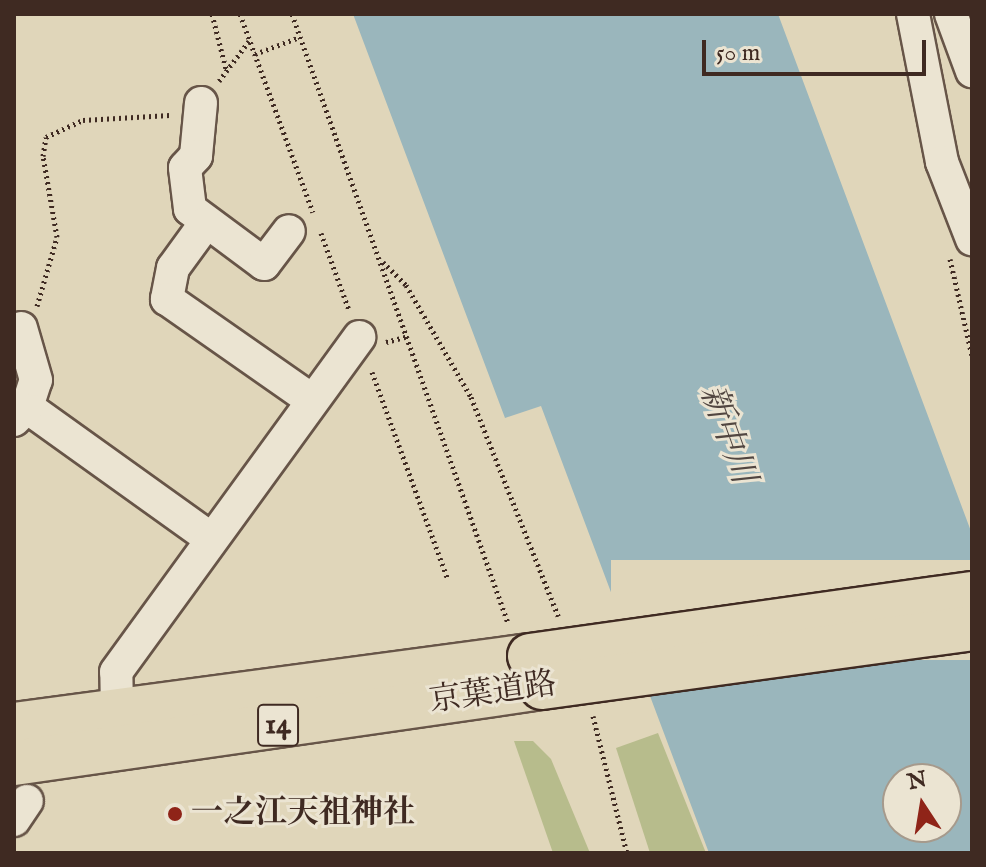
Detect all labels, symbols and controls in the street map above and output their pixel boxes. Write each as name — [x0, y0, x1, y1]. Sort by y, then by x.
scale bar — [706, 24, 930, 74]
text: 50 m — [716, 38, 760, 69]
water label: 新中川 — [690, 379, 764, 489]
street label: 京葉道路 — [427, 666, 559, 722]
road number: 14 — [256, 699, 300, 751]
north arrow — [882, 763, 962, 843]
text: N — [905, 766, 930, 797]
place label: 一之江天祖神社 — [191, 795, 415, 833]
marker: 一之江天祖神社 — [166, 805, 184, 823]

